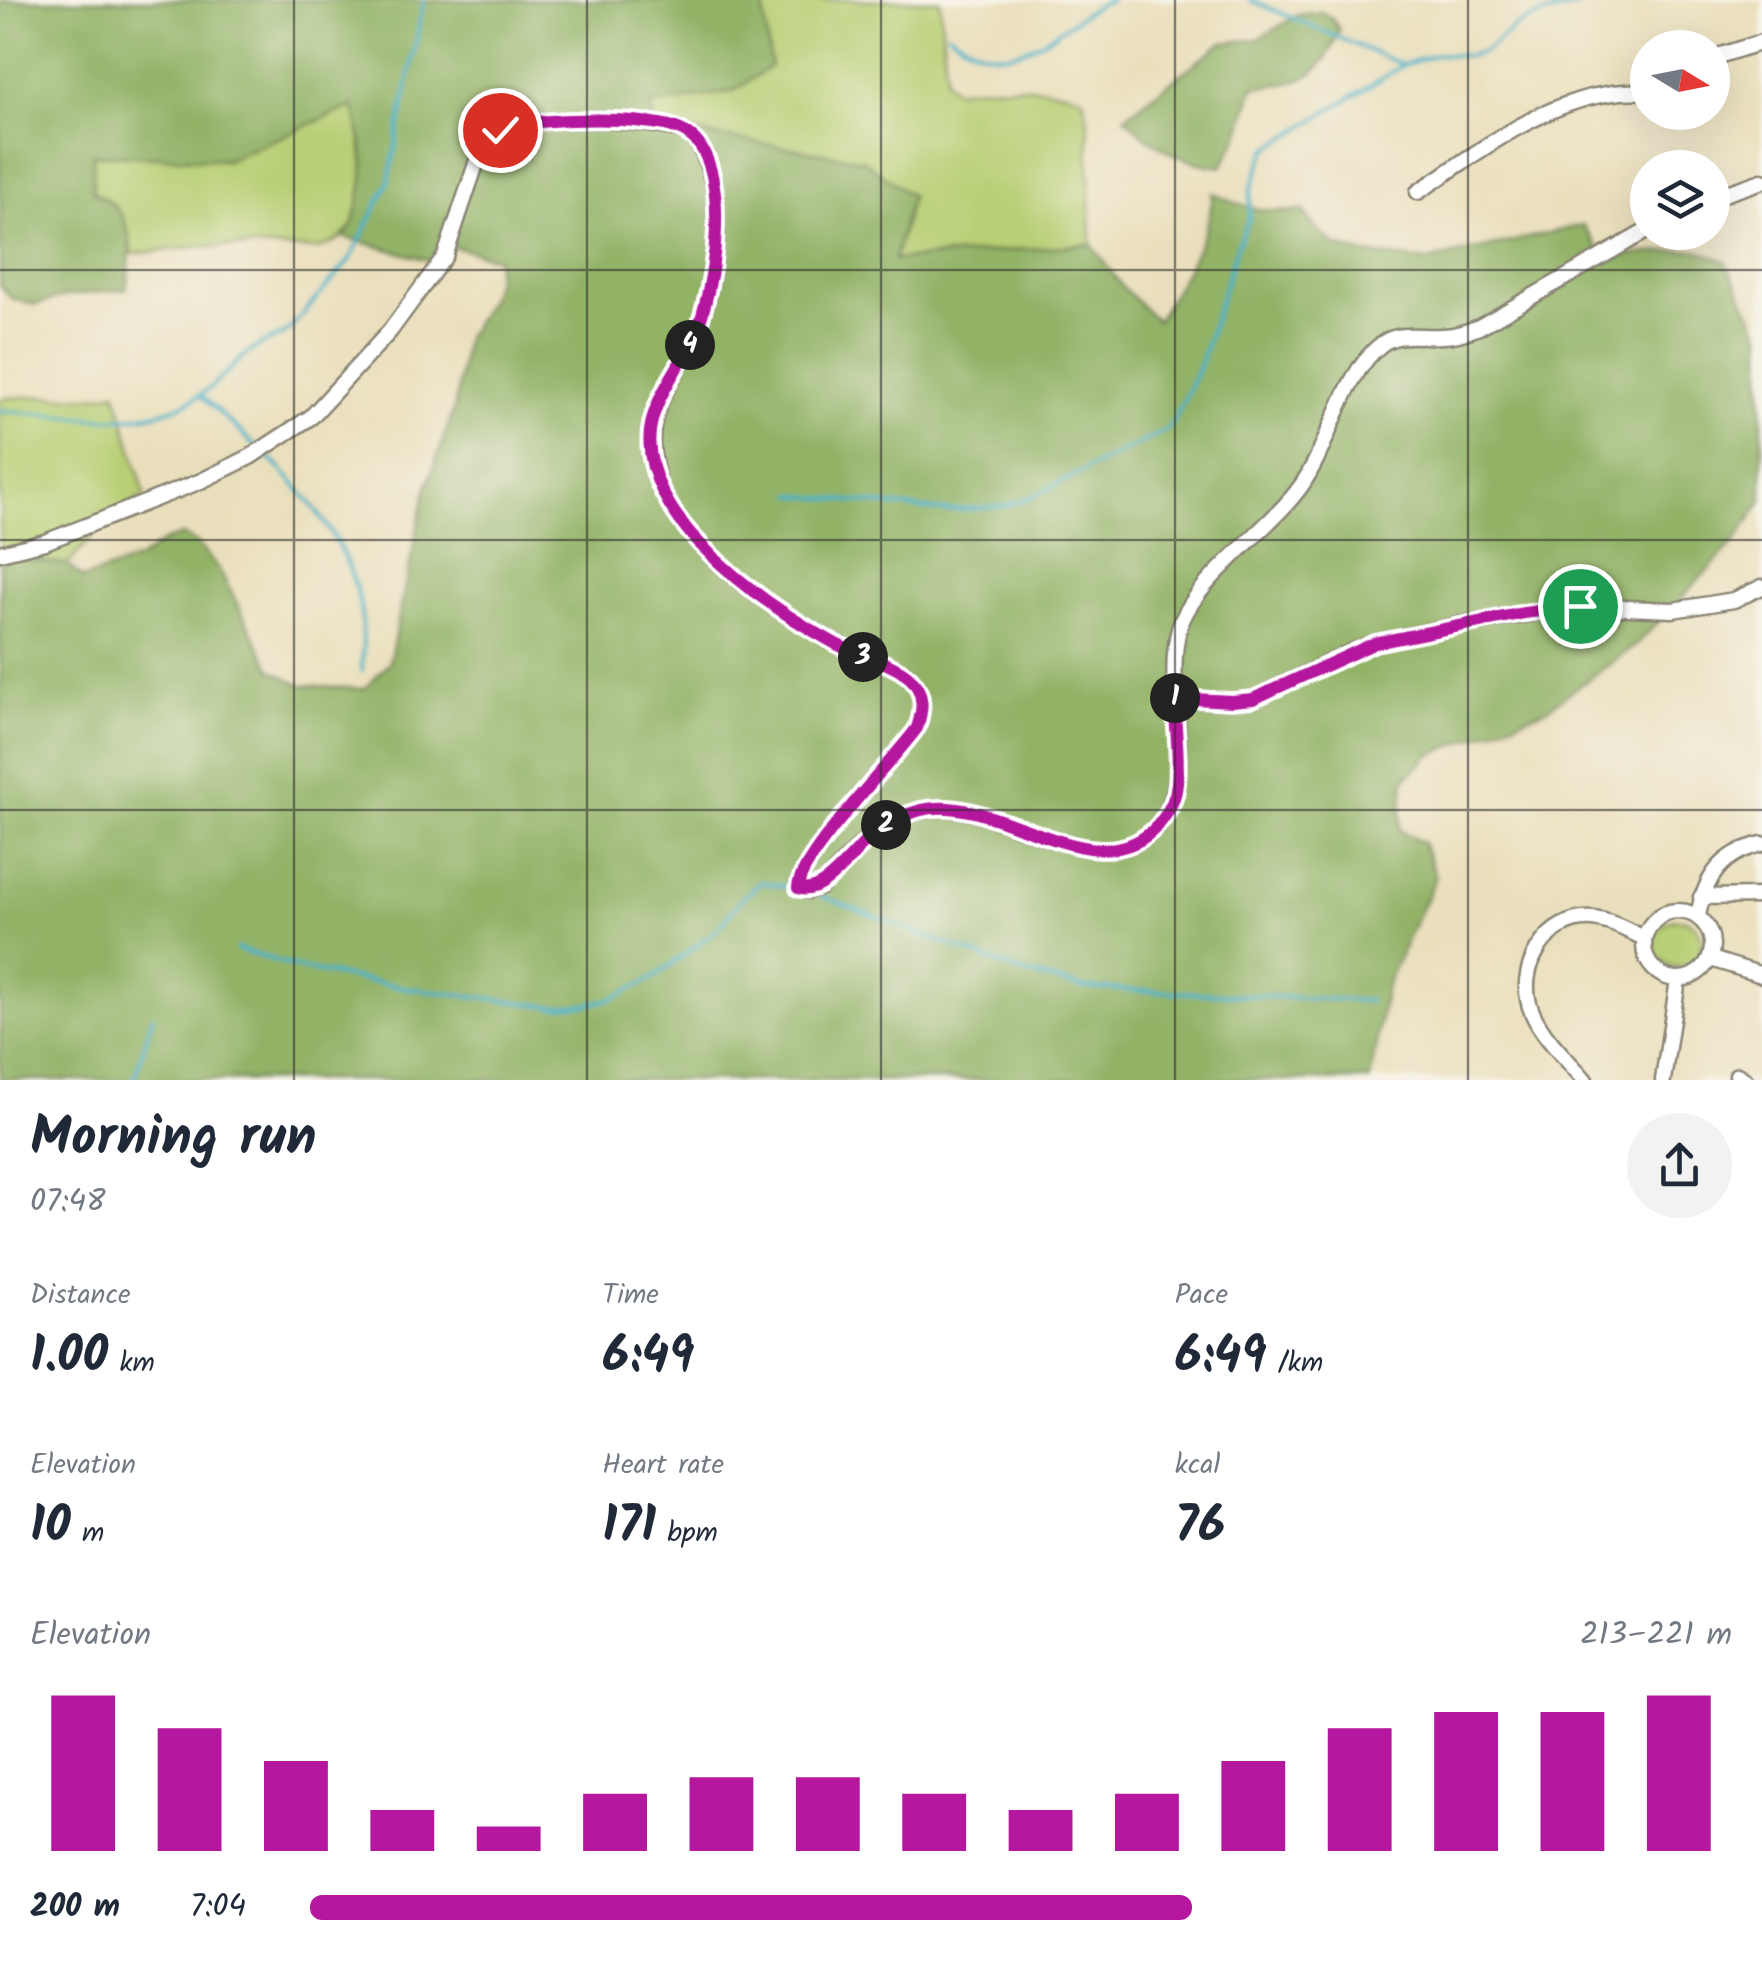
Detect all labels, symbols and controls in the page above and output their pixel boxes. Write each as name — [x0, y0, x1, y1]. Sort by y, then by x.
north arrow — [1630, 30, 1730, 130]
map controls — [1630, 30, 1730, 250]
pin — [458, 88, 543, 173]
icon: check — [473, 103, 528, 158]
button: layers — [1630, 150, 1730, 250]
pin: 4 — [665, 320, 715, 370]
text: 4 — [682, 322, 698, 367]
pin — [1538, 564, 1623, 649]
icon: arrive — [1553, 579, 1608, 634]
pin: 3 — [838, 632, 888, 682]
text: 3 — [855, 634, 871, 679]
pin: 1 — [1150, 673, 1200, 723]
text: 1 — [1171, 675, 1179, 720]
pin: 2 — [861, 800, 911, 850]
text: 2 — [878, 802, 894, 847]
text: Morning run — [30, 1096, 317, 1183]
button: share — [1627, 1113, 1732, 1218]
text: 07:48 — [30, 1177, 106, 1228]
text: Distance — [30, 1273, 131, 1318]
text: Time — [602, 1273, 659, 1318]
text: Pace — [1175, 1273, 1228, 1318]
text: 1.00 — [30, 1318, 108, 1398]
text: 6:49 — [602, 1318, 694, 1398]
text: 6:49 — [1175, 1318, 1267, 1398]
text: km — [108, 1341, 155, 1386]
text: /km — [1267, 1341, 1323, 1386]
text: Elevation — [30, 1443, 136, 1488]
text: Heart rate — [602, 1443, 724, 1488]
text: kcal — [1175, 1443, 1220, 1488]
text: 10 — [30, 1488, 71, 1568]
text: 171 — [602, 1488, 656, 1568]
text: 76 — [1175, 1488, 1225, 1568]
text: m — [71, 1511, 104, 1556]
text: bpm — [656, 1511, 718, 1556]
text: Elevation — [30, 1610, 151, 1661]
text: 213–221 m — [1580, 1610, 1732, 1661]
text: 200 m — [30, 1882, 120, 1933]
text: 7:04 — [190, 1882, 246, 1933]

